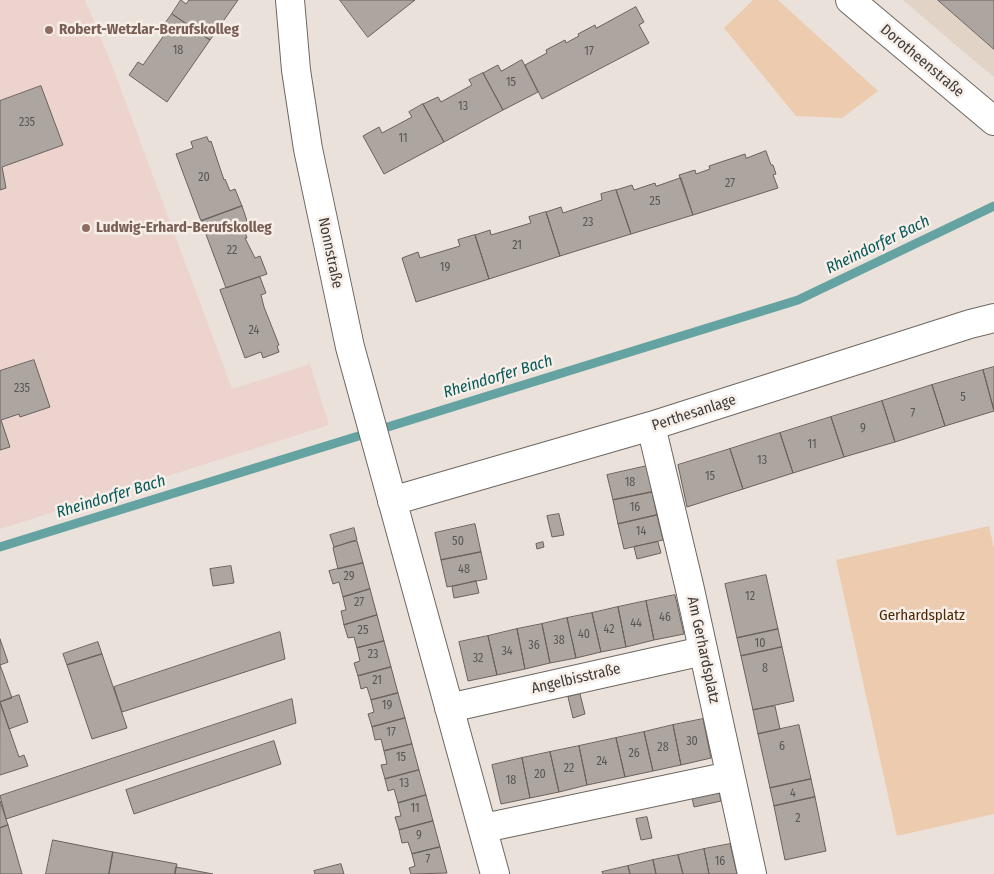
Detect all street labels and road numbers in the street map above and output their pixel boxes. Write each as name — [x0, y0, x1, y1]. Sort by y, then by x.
street label: Dorotheenstraße — [876, 21, 968, 101]
street label: Nonnstraße — [314, 216, 346, 290]
street label: Perthesanlage — [650, 391, 738, 435]
street label: Am Gerhardsplatz — [683, 595, 723, 705]
street label: Angelbisstraße — [530, 660, 622, 698]

